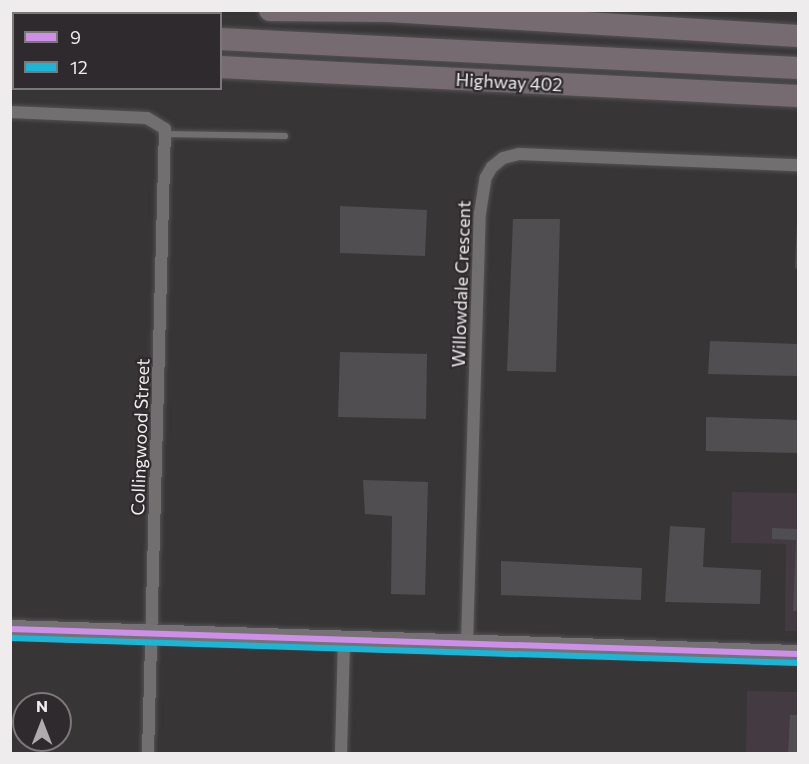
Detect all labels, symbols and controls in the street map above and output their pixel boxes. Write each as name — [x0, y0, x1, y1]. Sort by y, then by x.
legend — [12, 12, 222, 90]
text: 9 — [70, 26, 81, 48]
text: 12 — [70, 56, 88, 78]
street label: Highway 402 — [455, 68, 563, 96]
street label: Willowdale Crescent — [447, 200, 475, 368]
street label: Collingwood Street — [126, 358, 154, 516]
north arrow — [12, 692, 72, 752]
text: N — [36, 696, 48, 715]

